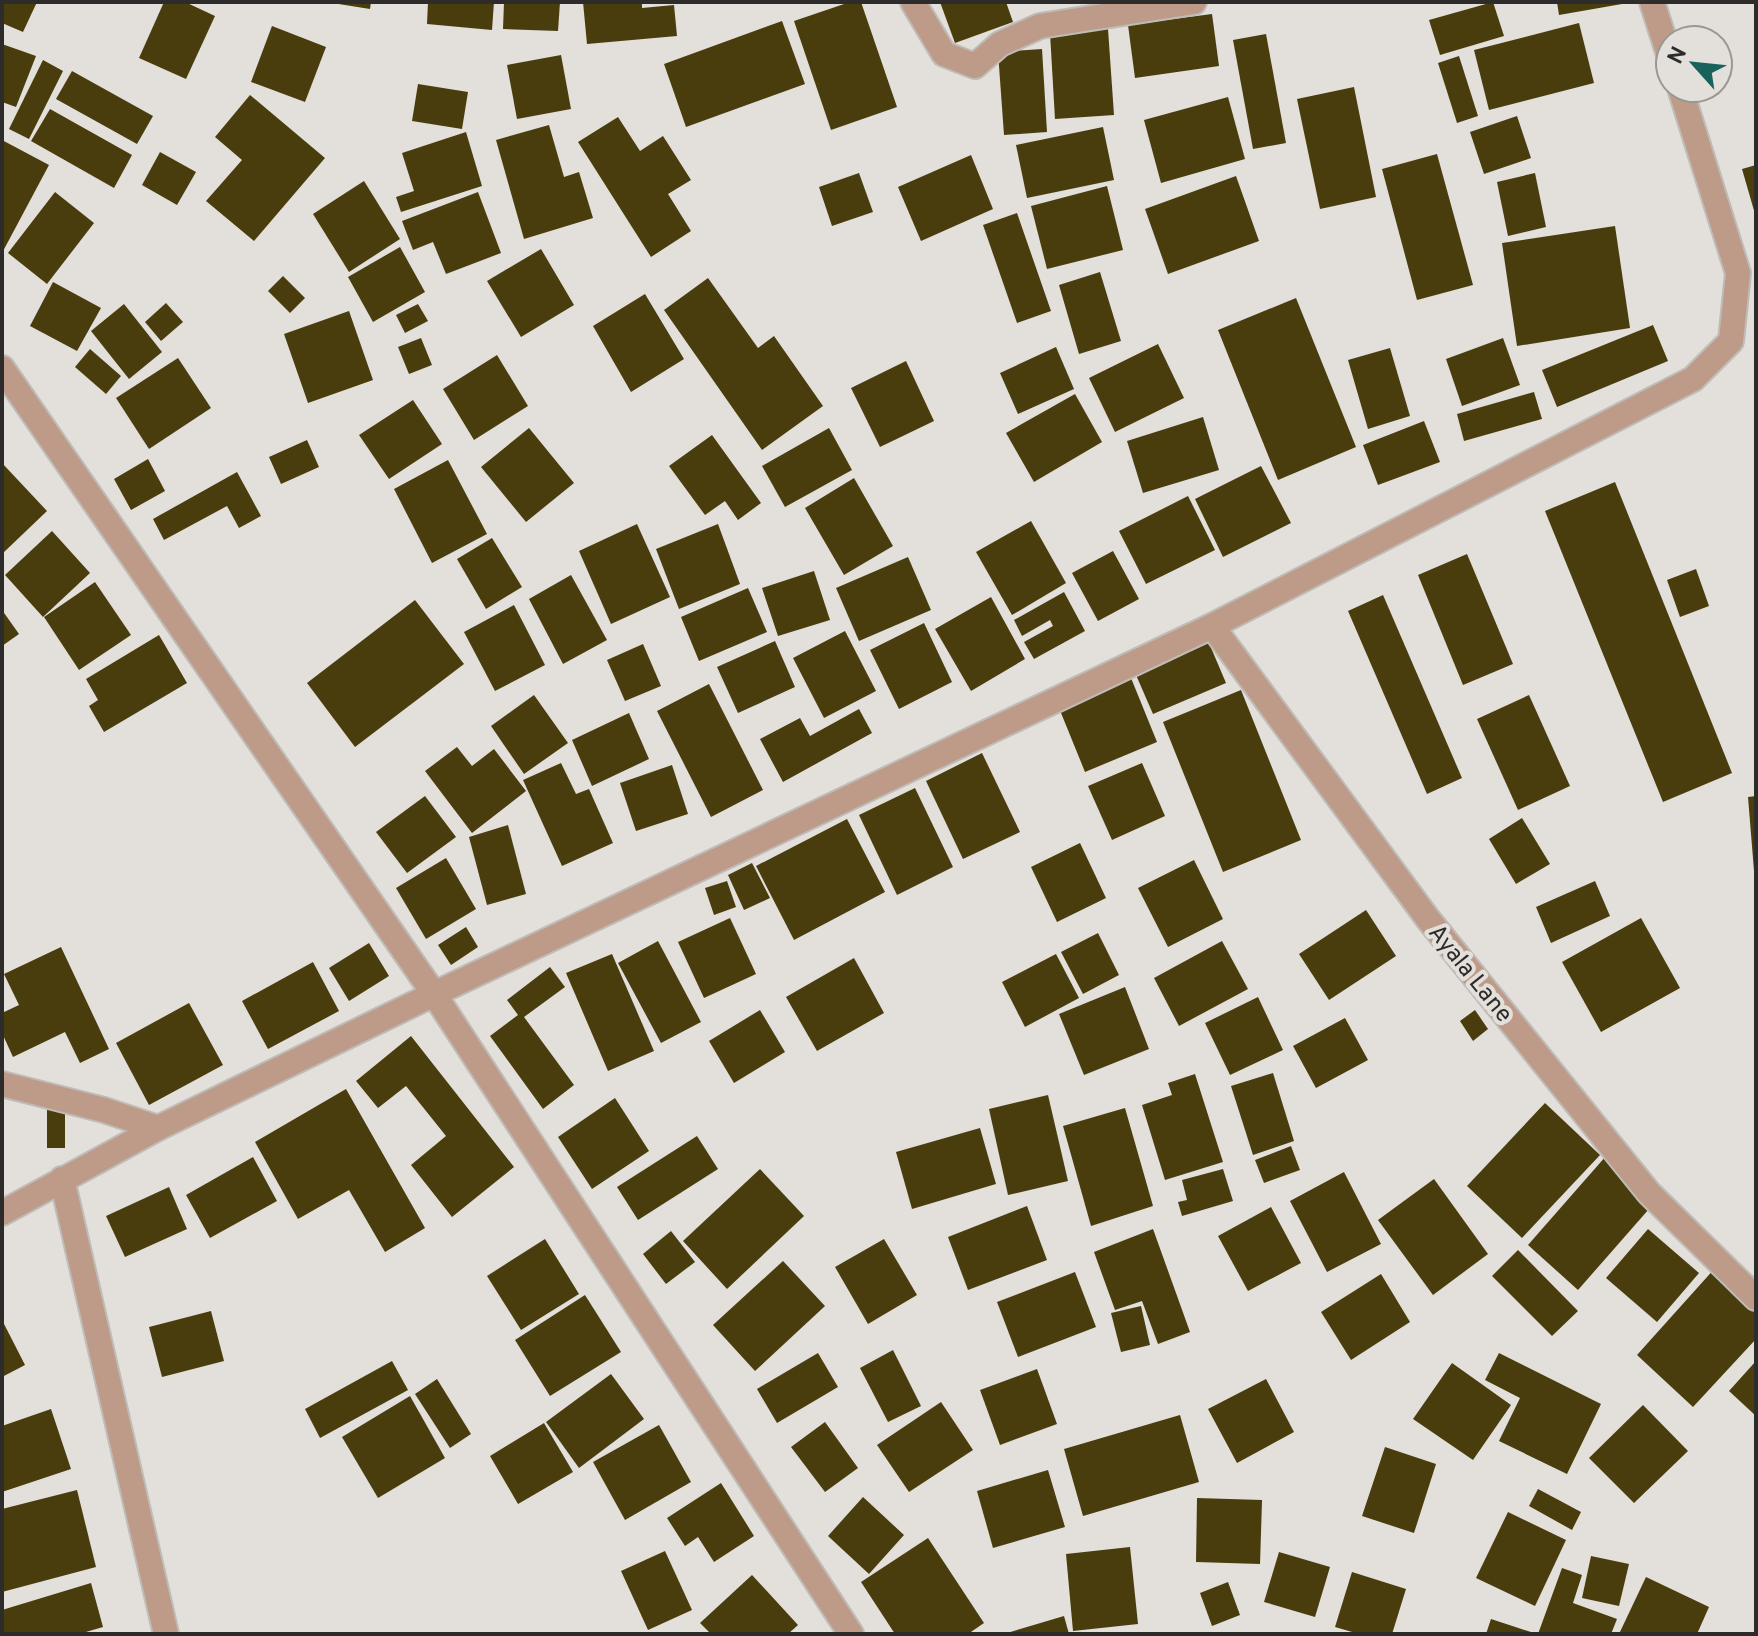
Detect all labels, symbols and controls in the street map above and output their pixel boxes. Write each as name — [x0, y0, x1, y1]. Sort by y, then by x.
north arrow — [1654, 24, 1734, 104]
text: N — [1663, 43, 1694, 69]
street label: Ayala Lane — [1421, 919, 1518, 1029]

